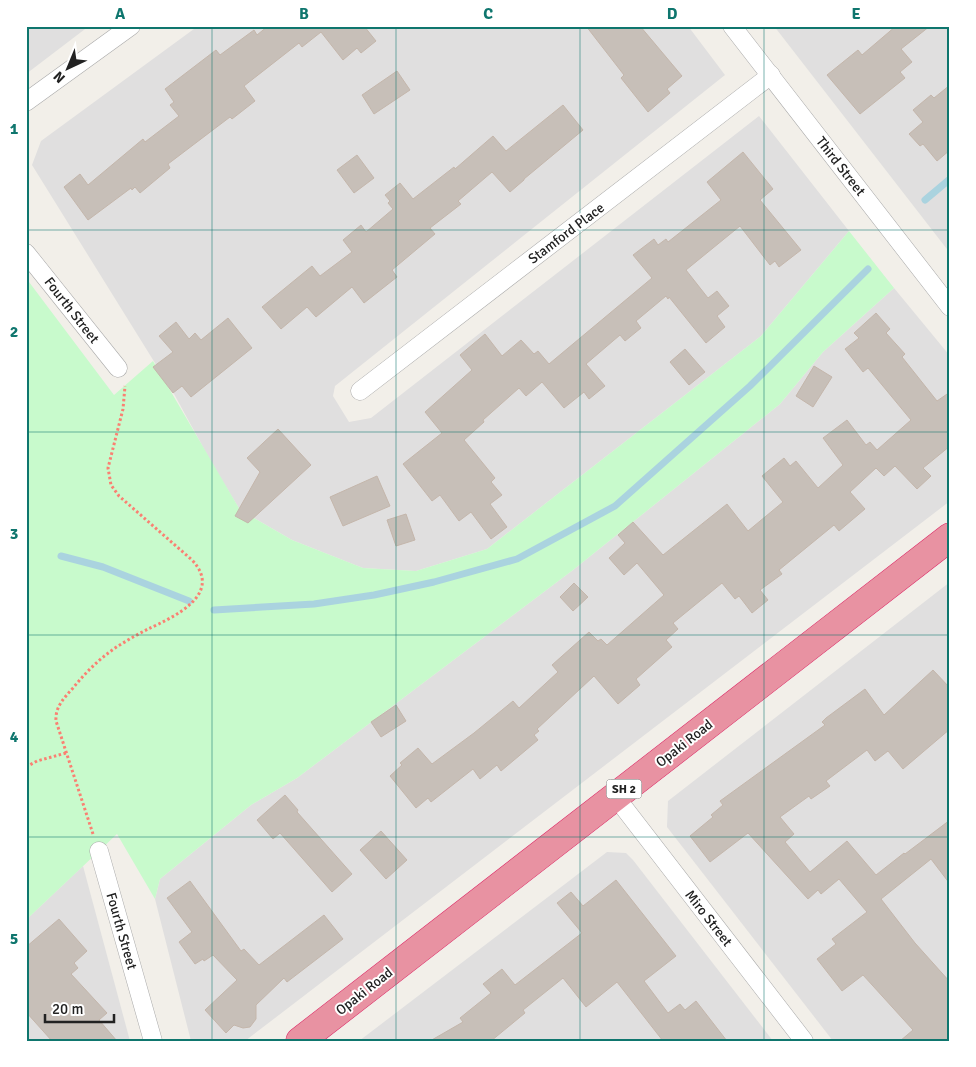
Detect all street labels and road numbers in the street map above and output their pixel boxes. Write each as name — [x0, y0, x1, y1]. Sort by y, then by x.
street label: Third Street — [812, 133, 869, 199]
street label: Stamford Place — [525, 199, 608, 268]
street label: Fourth Street — [40, 274, 103, 347]
street label: Opaki Road — [652, 716, 716, 771]
road number: SH 2 — [606, 780, 642, 799]
street label: Miro Street — [681, 887, 736, 950]
street label: Fourth Street — [102, 891, 141, 972]
street label: Opaki Road — [332, 964, 396, 1019]

